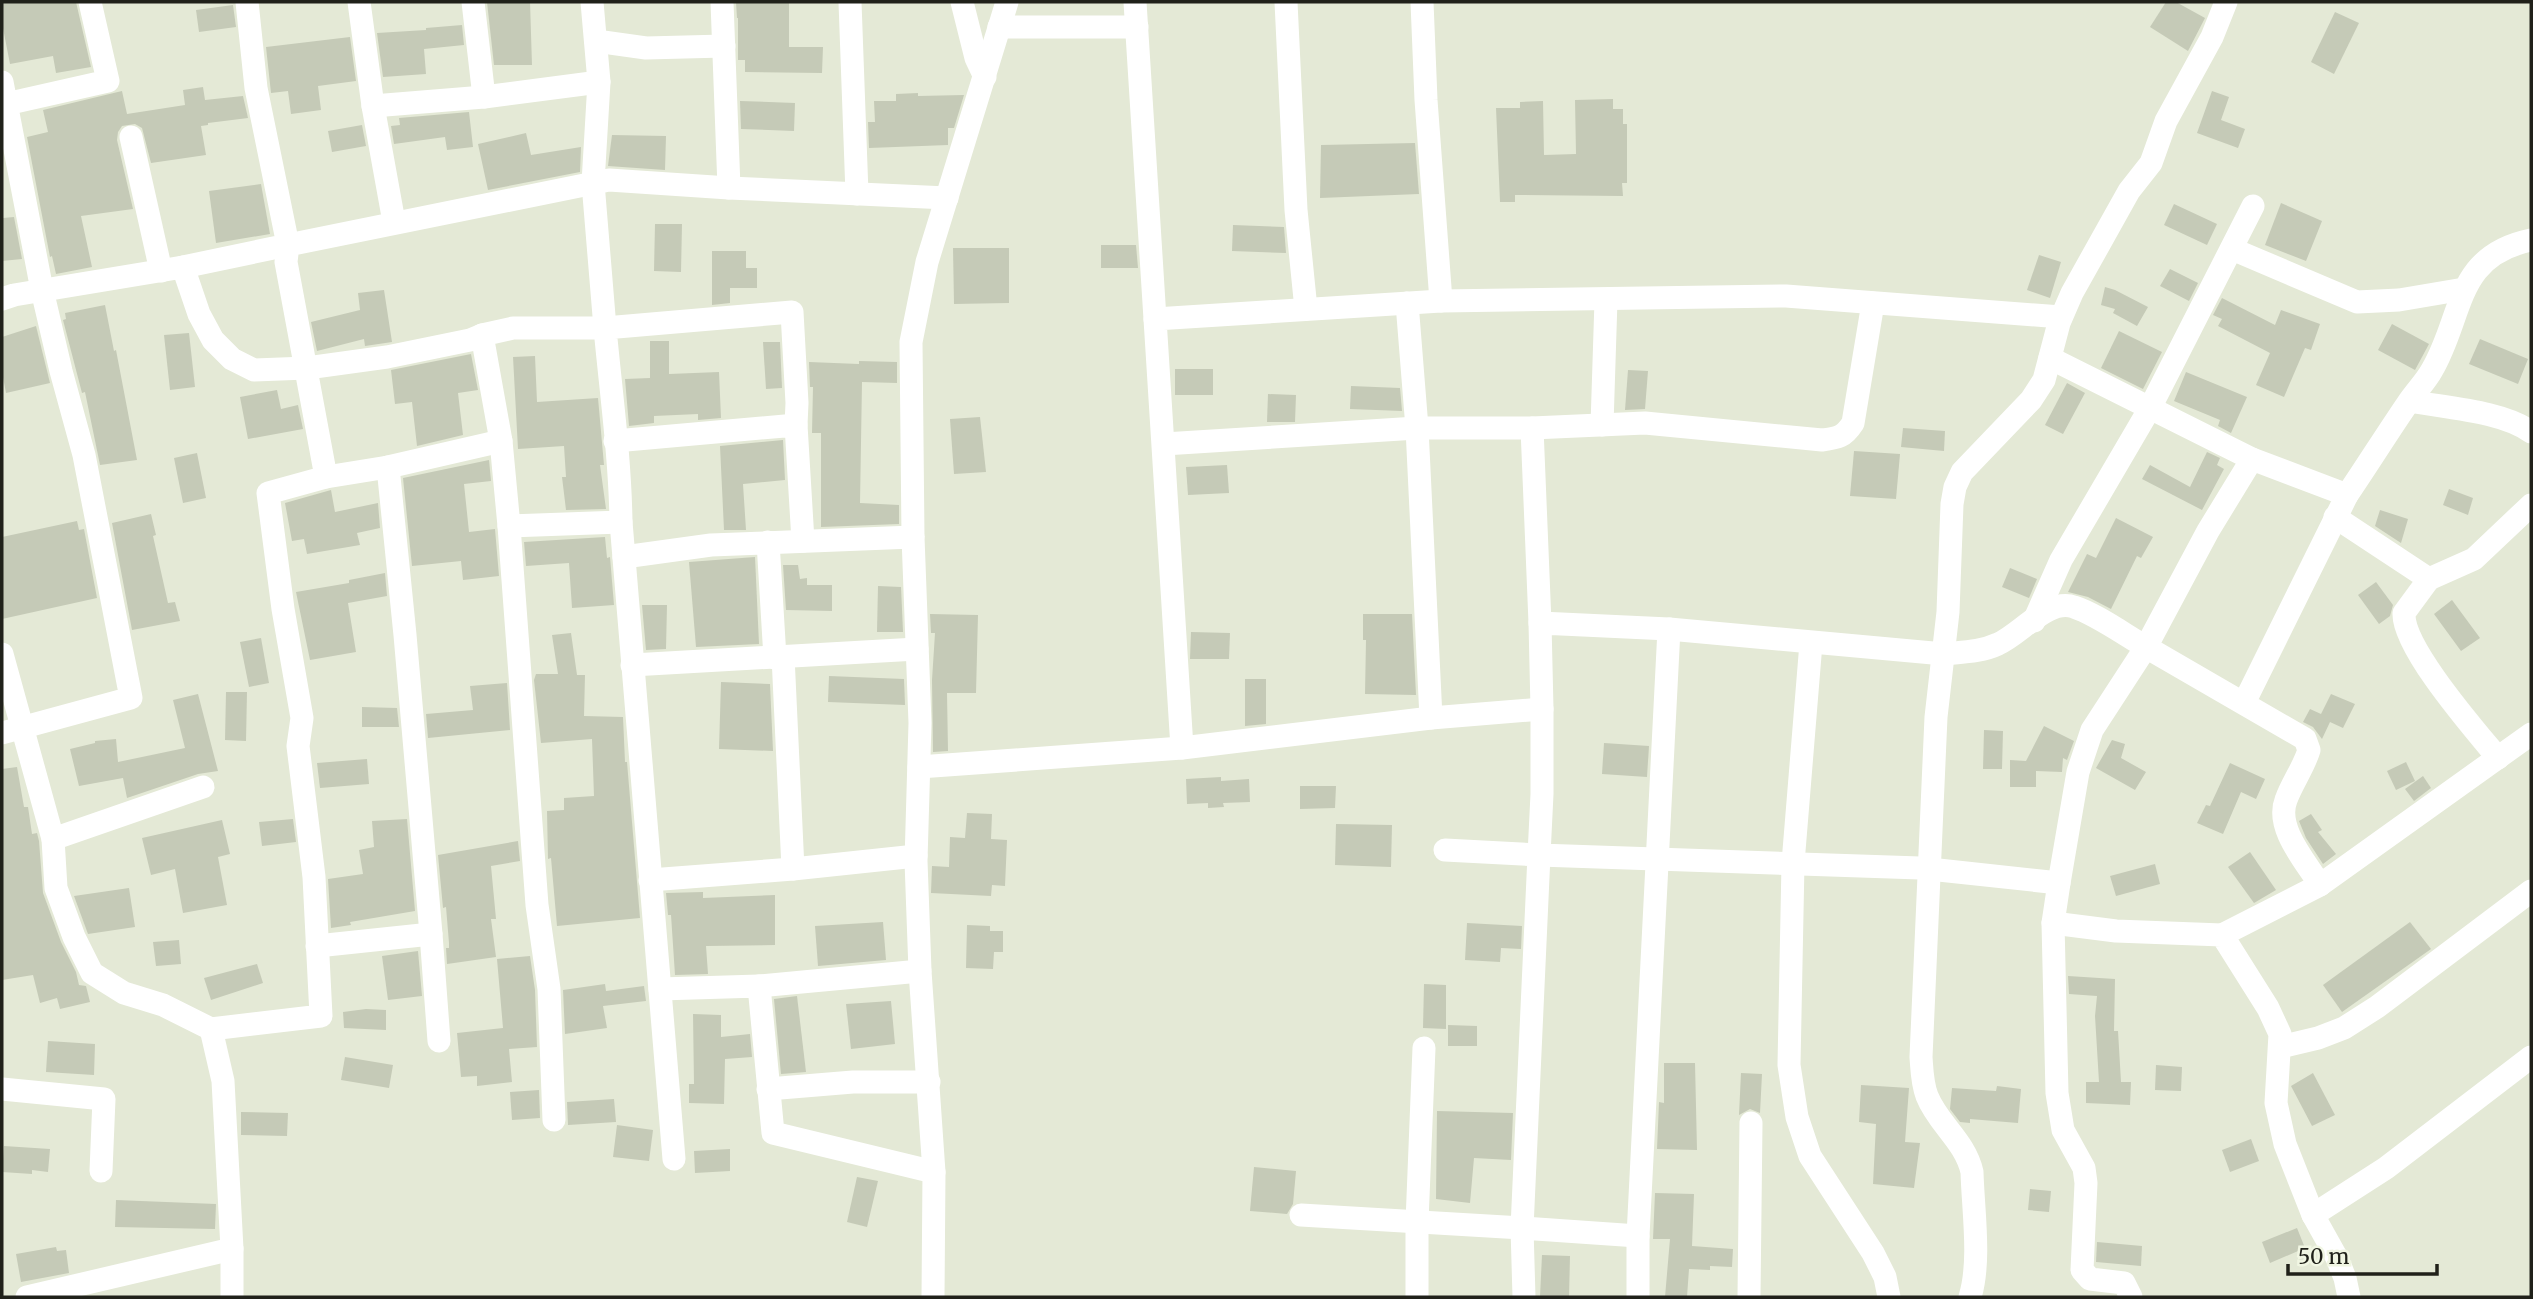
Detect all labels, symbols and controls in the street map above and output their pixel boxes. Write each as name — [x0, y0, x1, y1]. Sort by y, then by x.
scale bar — [2288, 1232, 2437, 1276]
text: 50 m — [2298, 1243, 2349, 1270]

